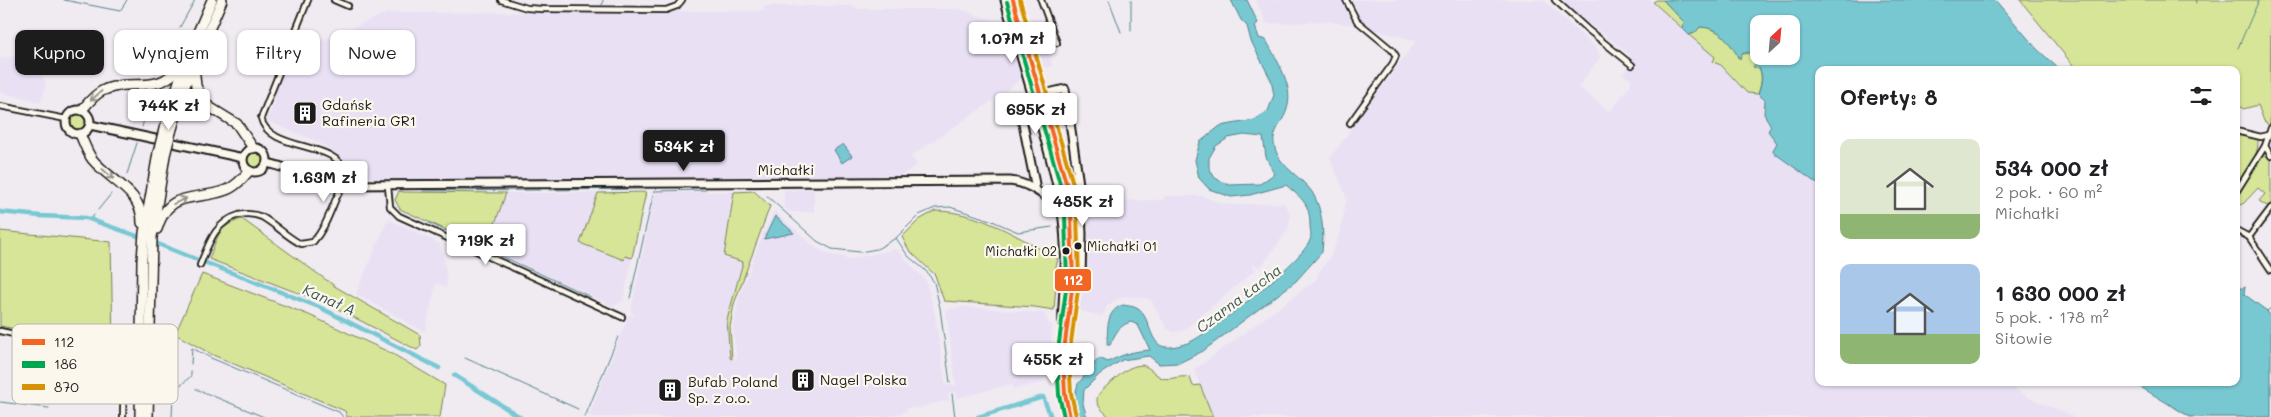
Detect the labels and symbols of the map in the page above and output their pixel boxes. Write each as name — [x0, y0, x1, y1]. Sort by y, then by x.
north arrow — [1750, 15, 1800, 65]
pin: 1.07M zł — [960, 22, 1064, 64]
pin: 744K zł — [123, 88, 215, 131]
one-way arrow — [89, 91, 102, 102]
pin: 695K zł — [990, 92, 1082, 135]
place label: Gdańsk Rafineria GR1 — [322, 95, 416, 130]
building icon: Gdańsk Rafineria GR1 — [292, 100, 318, 126]
pin: 534K zł — [638, 130, 730, 172]
pin: 1.63M zł — [272, 160, 376, 203]
street label: Michałki — [758, 160, 814, 179]
one-way arrow — [101, 168, 114, 179]
pin: 485K zł — [1037, 184, 1129, 227]
one-way arrow — [172, 195, 187, 205]
pin: 719K zł — [440, 224, 532, 266]
place label: Michałki 01 — [1087, 237, 1157, 254]
marker: Michałki 01 — [1073, 241, 1083, 251]
place label: Michałki 02 — [985, 242, 1057, 259]
marker: Michałki 02 — [1061, 246, 1071, 256]
water label: Czarna Łacha — [1192, 259, 1285, 337]
line badge: 112 — [1054, 268, 1092, 292]
text: 112 — [1063, 270, 1083, 289]
water label: Kanał A — [300, 279, 359, 320]
legend — [12, 324, 178, 404]
text: 112 — [54, 332, 74, 351]
pin: 455K zł — [1007, 342, 1099, 385]
text: 186 — [54, 354, 77, 373]
building icon: Nagel Polska — [790, 367, 816, 393]
place label: Nagel Polska — [820, 370, 907, 389]
place label: Bufab Poland Sp. z o.o. — [688, 372, 778, 407]
text: 870 — [54, 377, 79, 396]
building icon: Bufab Poland Sp. z o.o. — [657, 377, 683, 403]

